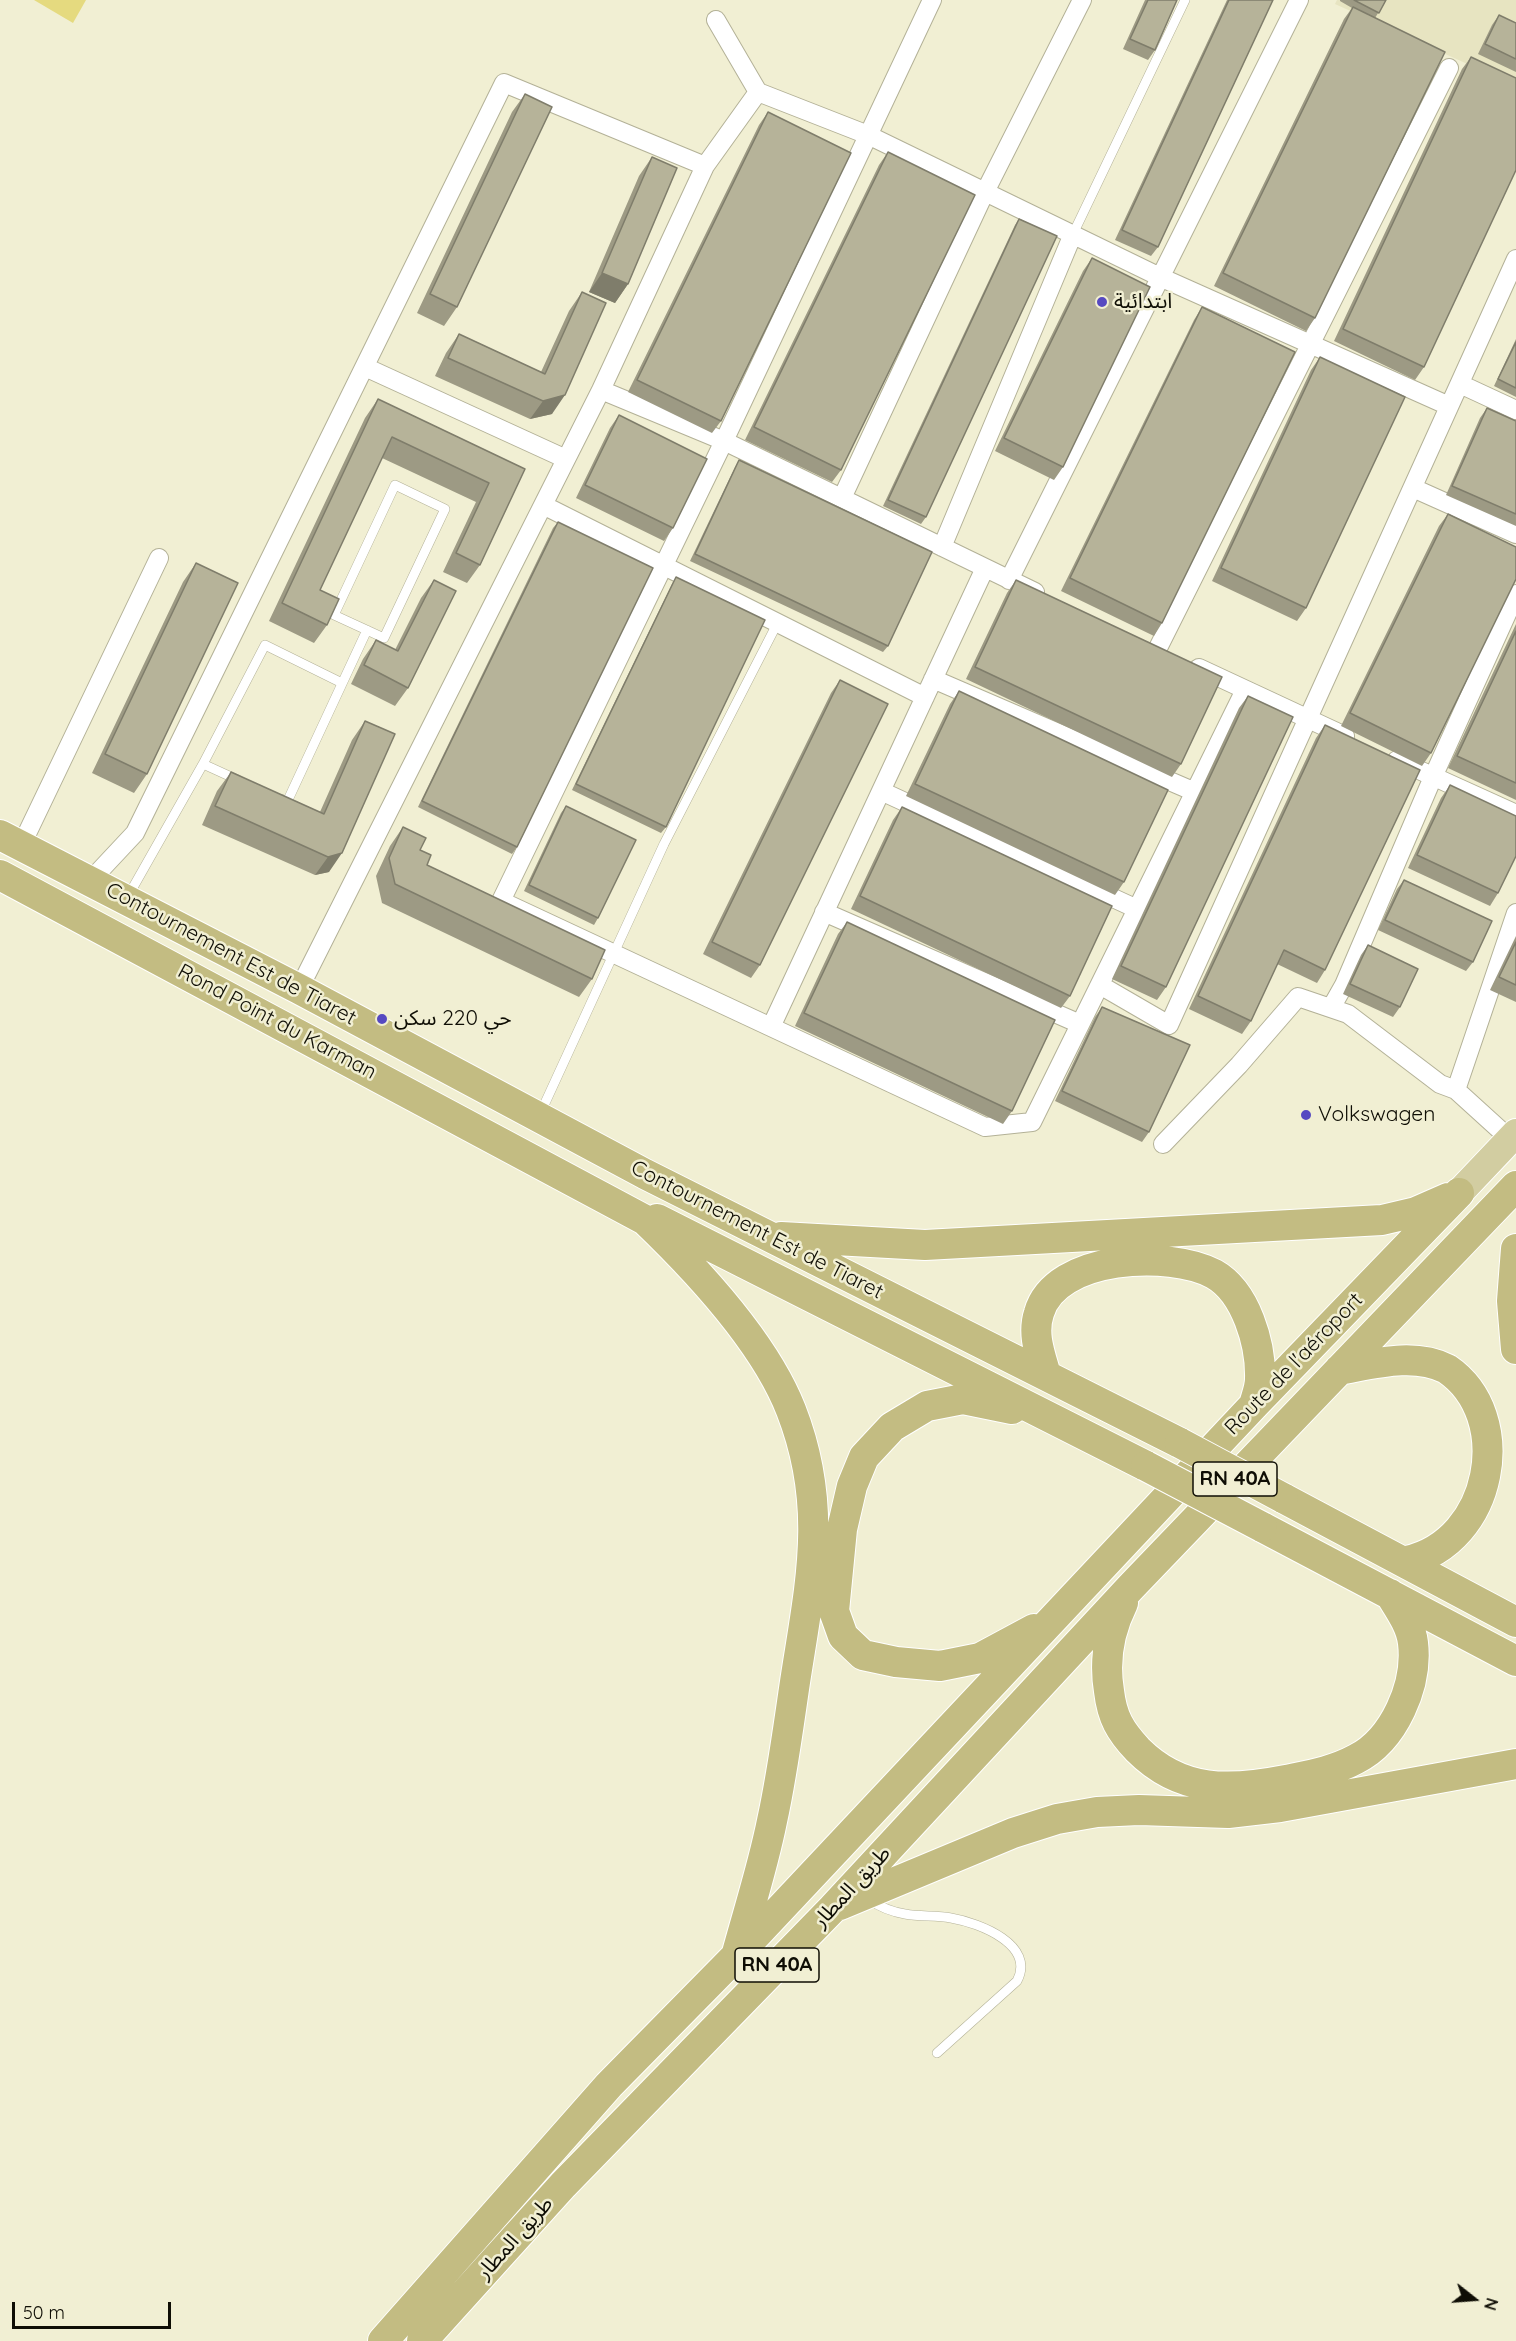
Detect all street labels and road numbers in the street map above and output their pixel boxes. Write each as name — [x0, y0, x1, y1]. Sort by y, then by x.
street label: Contournement Est de Tiaret — [102, 877, 360, 1031]
street label: Rond Point du Karman — [173, 959, 381, 1085]
street label: Contournement Est de Tiaret — [627, 1155, 887, 1305]
street label: Route de l'aéroport — [1220, 1288, 1368, 1440]
road number: RN 40A — [1193, 1462, 1277, 1496]
street label: طريق المطار — [808, 1841, 896, 1933]
road number: RN 40A — [735, 1948, 819, 1982]
street label: طريق المطار — [471, 2192, 559, 2284]

